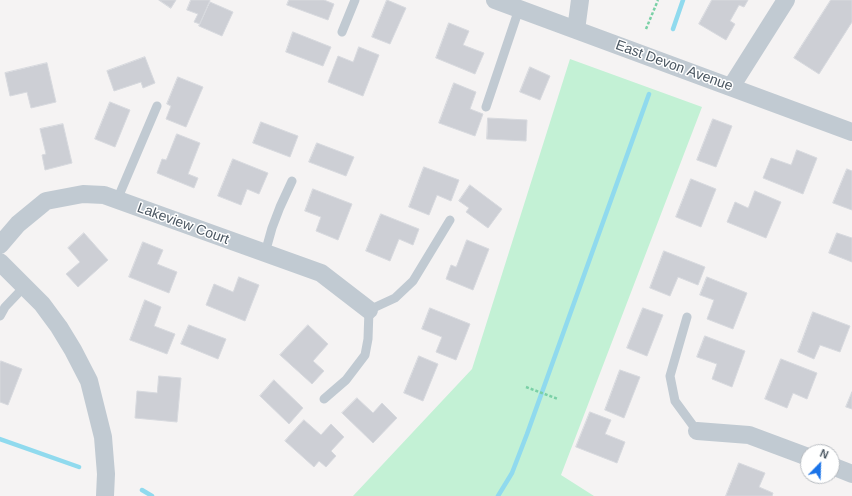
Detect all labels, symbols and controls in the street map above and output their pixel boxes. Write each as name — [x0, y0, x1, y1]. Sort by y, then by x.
street label: East Devon Avenue — [613, 37, 735, 95]
street label: Lakeview Court — [135, 200, 231, 248]
north arrow — [800, 444, 840, 484]
text: N — [818, 447, 830, 461]

